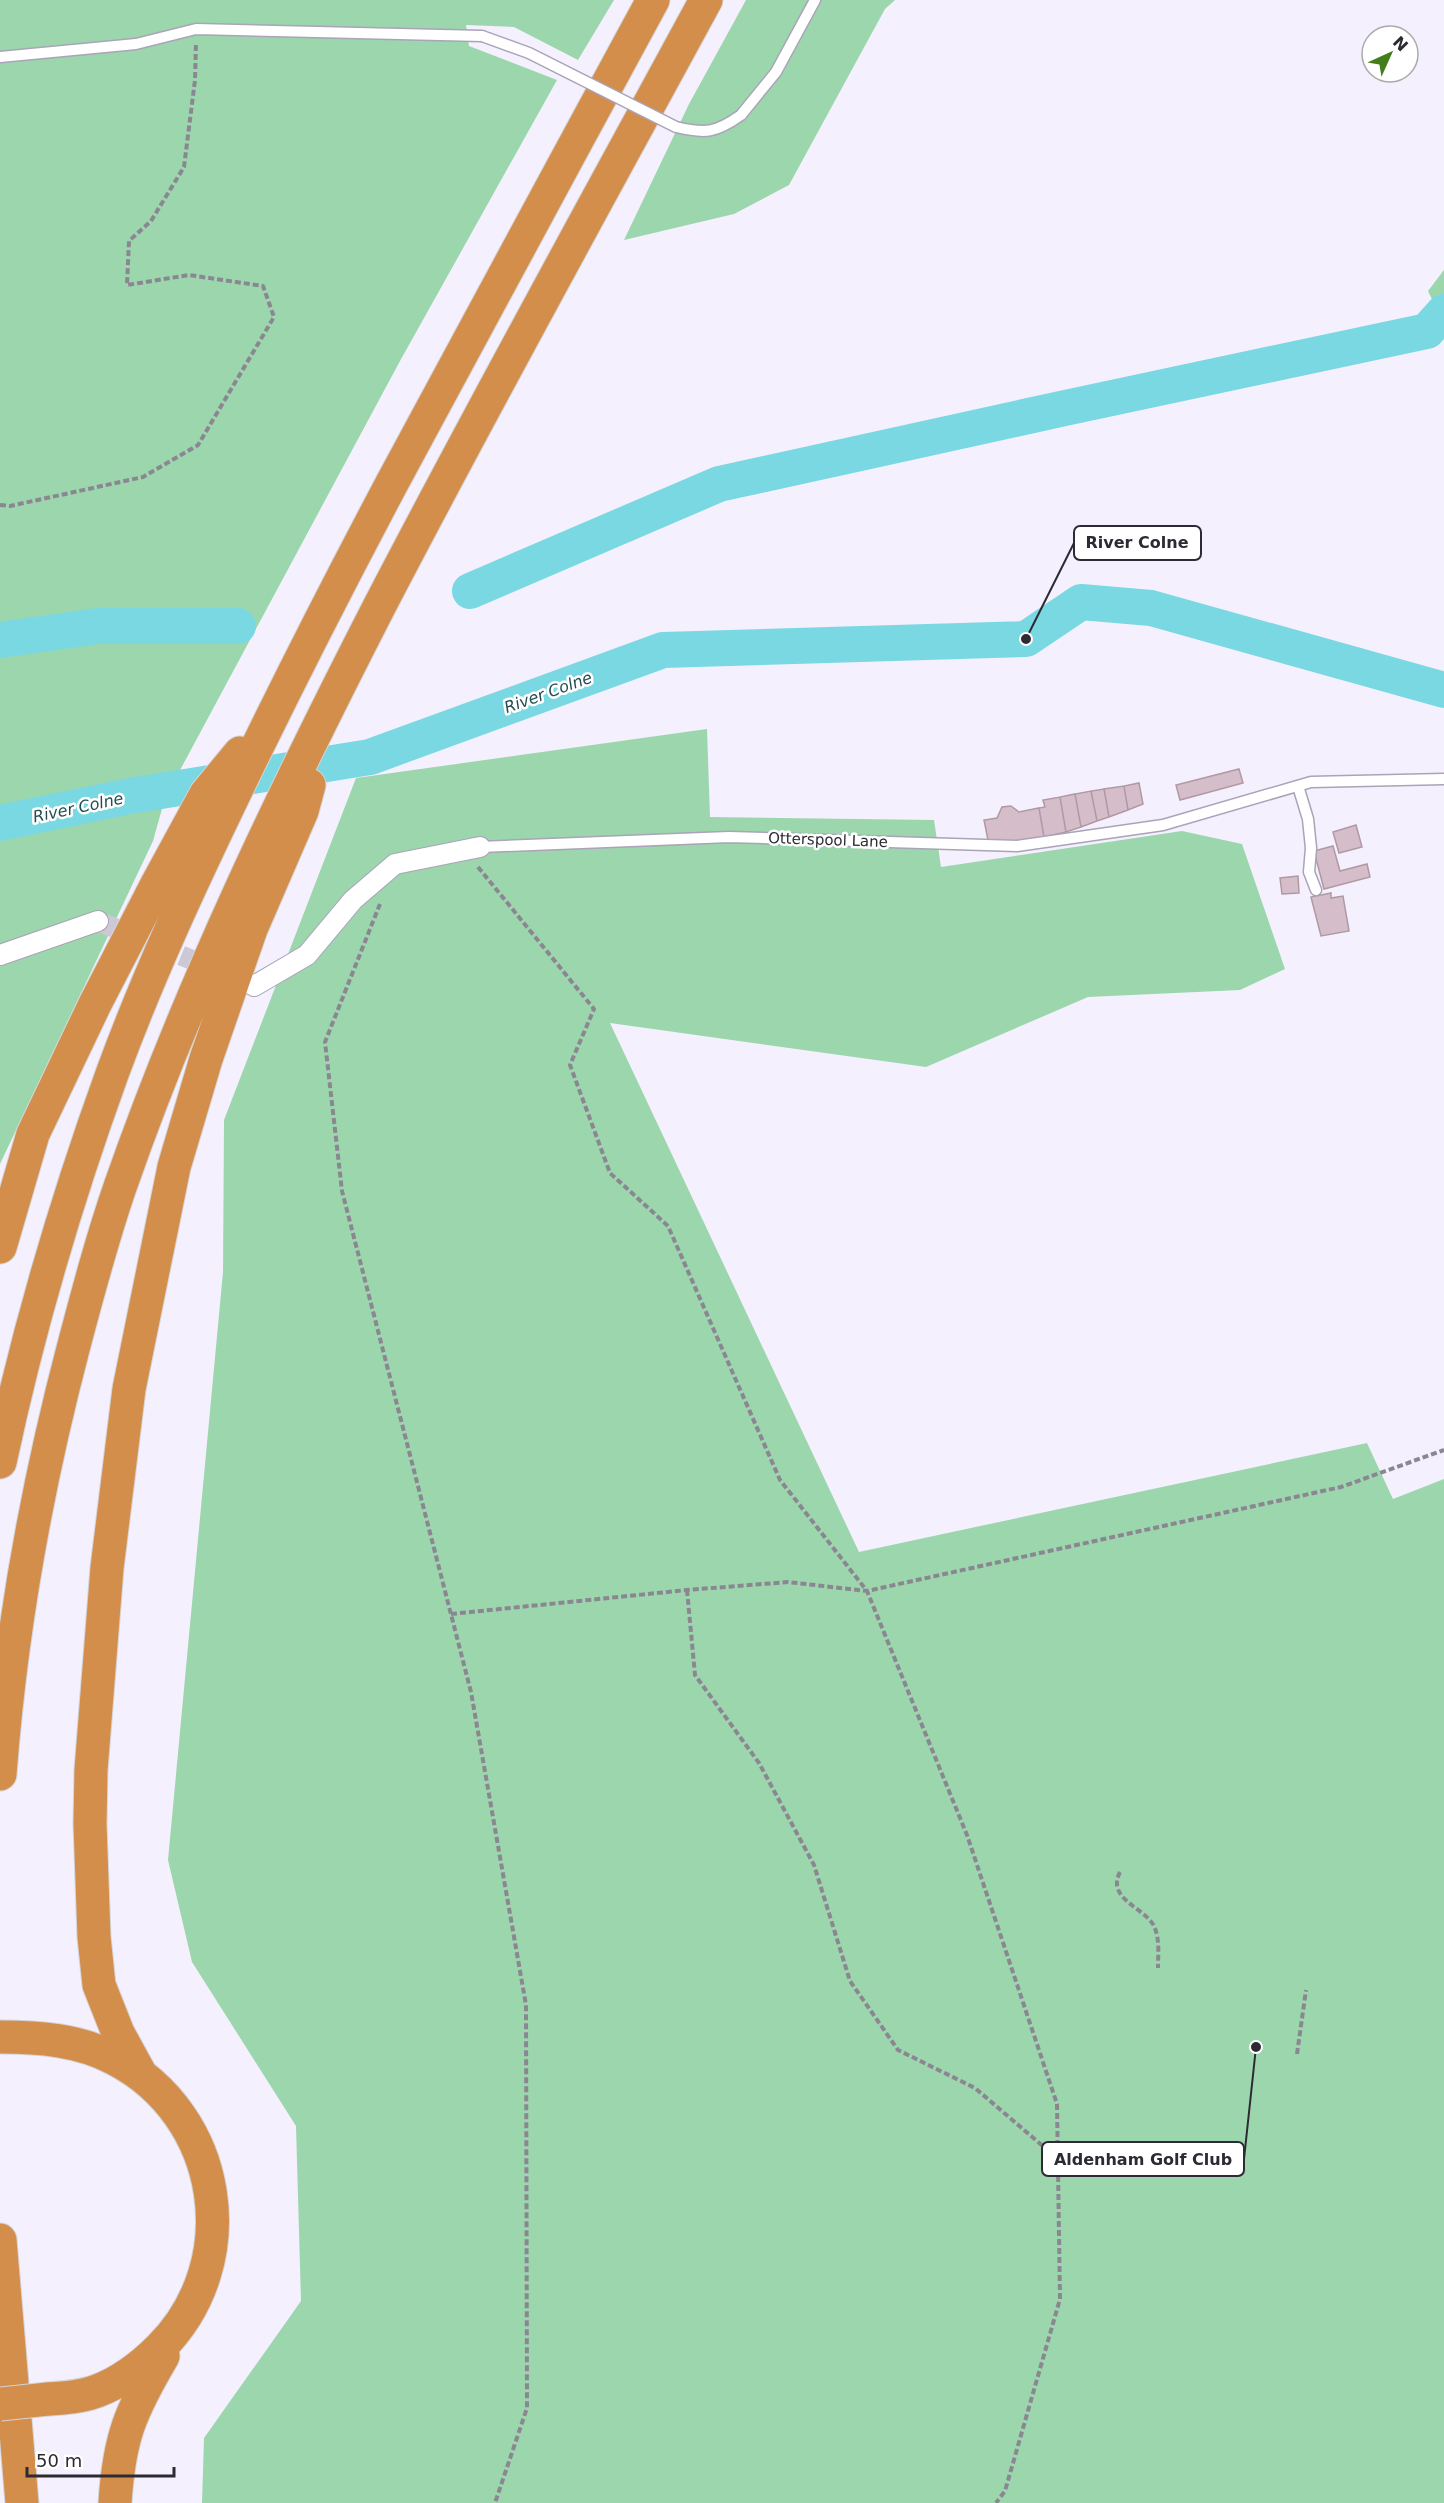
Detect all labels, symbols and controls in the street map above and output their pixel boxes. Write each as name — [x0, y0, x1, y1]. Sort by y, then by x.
north arrow — [1360, 24, 1420, 84]
text: N — [1389, 32, 1412, 55]
callout: River Colne — [1074, 526, 1201, 560]
text: River Colne — [1085, 533, 1189, 552]
water label: River Colne — [502, 668, 595, 717]
water label: River Colne — [31, 789, 125, 826]
street label: Otterspool Lane — [768, 829, 888, 851]
callout: Aldenham Golf Club — [1042, 2142, 1244, 2176]
text: Aldenham Golf Club — [1054, 2150, 1232, 2169]
scale bar — [27, 2440, 174, 2478]
text: 50 m — [36, 2450, 82, 2471]

